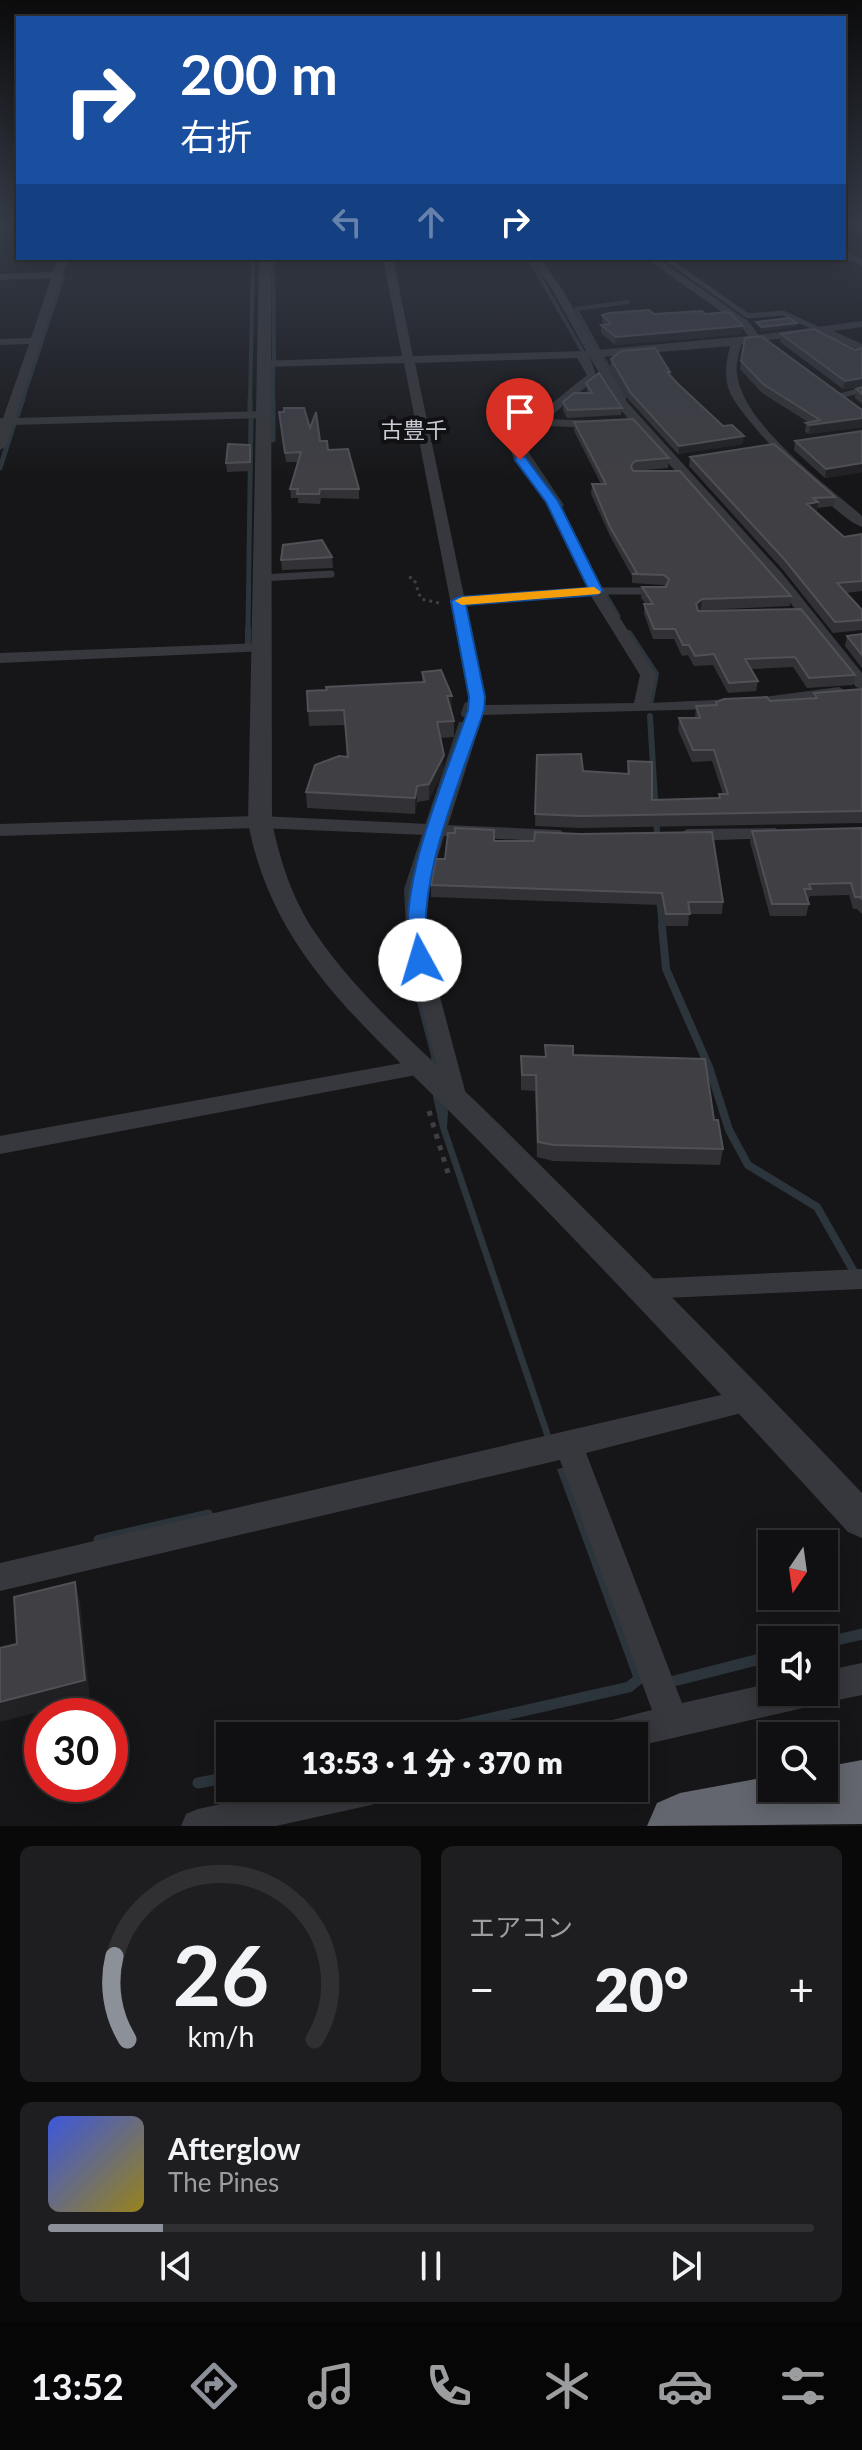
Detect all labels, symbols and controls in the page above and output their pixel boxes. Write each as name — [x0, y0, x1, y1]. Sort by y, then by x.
text: 200 m — [180, 40, 338, 107]
icon: right — [48, 48, 152, 152]
text: 右折 — [180, 114, 252, 158]
icon: left — [325, 200, 369, 244]
icon: ahead — [409, 200, 453, 244]
icon: right — [493, 200, 537, 244]
pin — [486, 378, 554, 460]
icon: arrive — [498, 390, 542, 434]
district label: 古豊千 — [381, 416, 447, 443]
position arrow — [378, 918, 462, 1002]
north arrow — [758, 1530, 838, 1610]
map controls — [758, 1530, 838, 1802]
button: sound — [758, 1626, 838, 1706]
speed limit sign: 30 — [24, 1698, 128, 1802]
button: search — [758, 1722, 838, 1802]
text: 13:53 · 1 分 · 370 m — [301, 1744, 563, 1780]
text: エアコン — [469, 1911, 573, 1943]
text: 26 — [172, 1924, 269, 2024]
text: 20° — [594, 1953, 689, 2025]
text: − — [469, 1963, 495, 2015]
text: + — [788, 1963, 814, 2015]
text: km/h — [187, 2019, 254, 2053]
text: Afterglow — [168, 2130, 301, 2166]
text: The Pines — [168, 2166, 279, 2198]
icon: previous — [154, 2244, 198, 2288]
icon: pause — [409, 2244, 453, 2288]
icon: next — [664, 2244, 708, 2288]
icon: directions — [186, 2358, 242, 2414]
icon: music — [303, 2358, 359, 2414]
icon: phone — [421, 2358, 477, 2414]
icon: climate — [539, 2358, 595, 2414]
icon: car — [657, 2358, 713, 2414]
icon: filters — [775, 2358, 831, 2414]
text: 13:52 — [31, 2364, 124, 2408]

